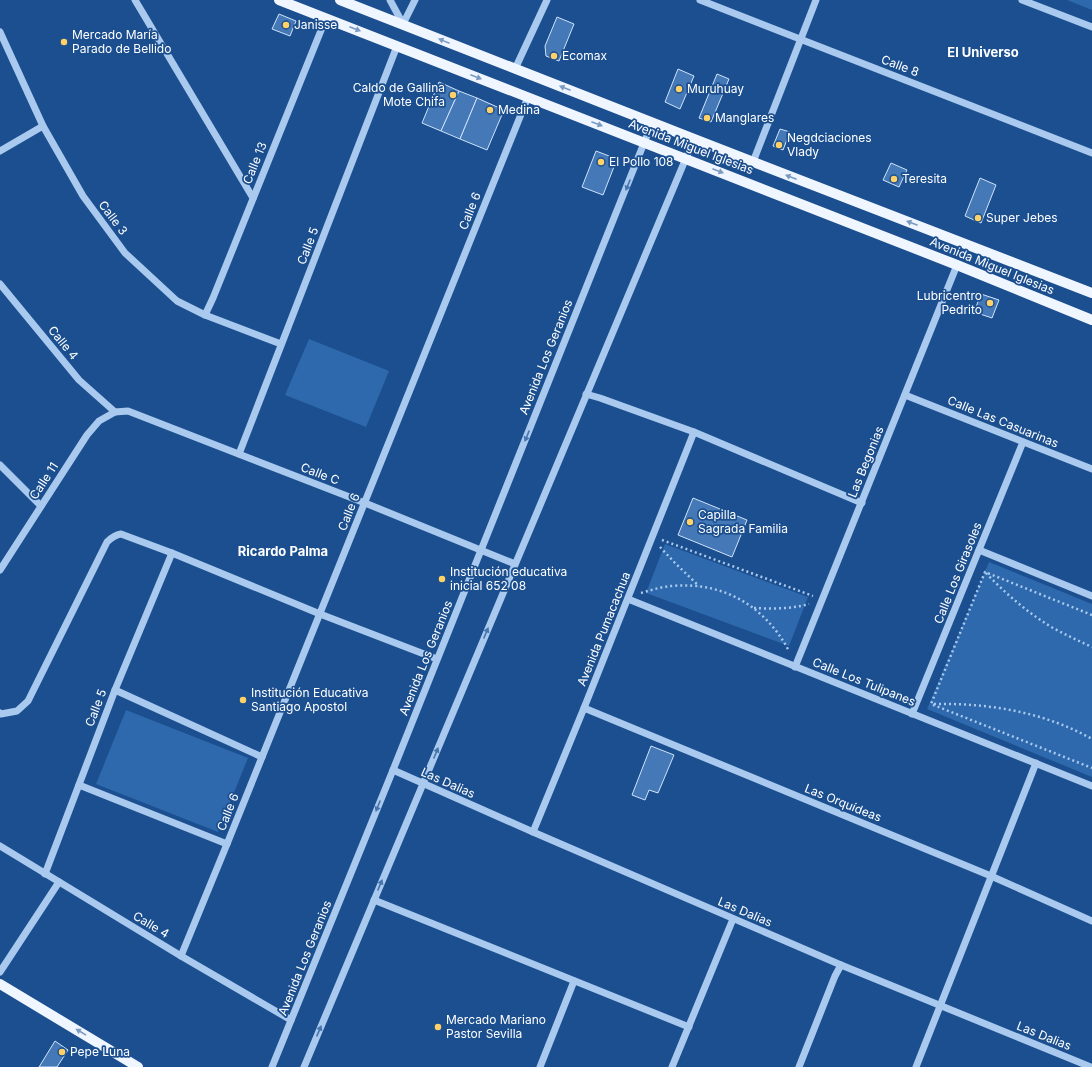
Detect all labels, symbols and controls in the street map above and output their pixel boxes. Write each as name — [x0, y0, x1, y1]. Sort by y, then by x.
place label: Janisse — [294, 17, 337, 32]
marker: Janisse — [281, 20, 291, 30]
place label: Mercado María Parado de Bellido — [72, 27, 171, 56]
one-way arrow — [349, 27, 361, 33]
marker: Mercado María Parado de Bellido — [59, 37, 69, 47]
one-way arrow — [438, 37, 450, 43]
district label: El Universo — [947, 44, 1019, 60]
place label: Ecomax — [562, 48, 608, 63]
marker: Ecomax — [549, 51, 559, 61]
street label: Calle 8 — [879, 52, 921, 80]
one-way arrow — [470, 74, 482, 80]
place label: Caldo de Gallina Mote Chifa — [353, 80, 445, 109]
place label: Muruhuay — [687, 81, 744, 96]
marker: Muruhuay — [674, 84, 684, 94]
one-way arrow — [559, 85, 571, 91]
marker: Caldo de Gallina Mote Chifa — [448, 90, 458, 100]
place label: Medina — [498, 102, 540, 117]
marker: Medina — [485, 105, 495, 115]
place label: Manglares — [715, 110, 774, 125]
marker: Manglares — [702, 113, 712, 123]
street label: Avenida Miguel Iglesias — [627, 116, 756, 177]
one-way arrow — [591, 121, 603, 127]
place label: Negdciaciones Vlady — [787, 130, 872, 159]
street label: Calle 13 — [239, 140, 270, 186]
marker: Negdciaciones Vlady — [774, 140, 784, 150]
place label: El Pollo 108 — [609, 154, 674, 169]
marker: El Pollo 108 — [596, 157, 606, 167]
one-way arrow — [712, 169, 724, 175]
place label: Teresita — [902, 171, 947, 186]
one-way arrow — [784, 173, 796, 179]
marker: Teresita — [889, 174, 899, 184]
one-way arrow — [624, 180, 630, 192]
street label: Calle 6 — [455, 190, 484, 232]
street label: Calle 3 — [96, 198, 131, 238]
place label: Super Jebes — [986, 210, 1058, 225]
marker: Super Jebes — [973, 213, 983, 223]
one-way arrow — [905, 220, 917, 226]
street label: Calle 5 — [294, 225, 322, 267]
street label: Avenida Miguel Iglesias — [928, 234, 1057, 297]
place label: Lubricentro Pedrito — [917, 288, 982, 317]
street label: Avenida Los Geranios — [516, 297, 576, 417]
marker: Lubricentro Pedrito — [985, 298, 995, 308]
street label: Calle 4 — [45, 323, 82, 363]
street label: Calle Las Casuarinas — [946, 392, 1061, 451]
street label: Las Begonias — [844, 424, 887, 500]
one-way arrow — [523, 430, 529, 442]
street label: Calle 11 — [26, 459, 61, 502]
street label: Calle C — [299, 459, 342, 488]
street label: Calle 6 — [334, 491, 363, 533]
place label: Capilla Sagrada Familia — [698, 507, 788, 536]
marker: Capilla Sagrada Familia — [685, 517, 695, 527]
street label: Calle Los Girasoles — [930, 520, 985, 626]
district label: Ricardo Palma — [238, 543, 328, 559]
place label: Institución educativa inicial 652 08 — [450, 564, 567, 593]
street label: Avenida Pumacachua — [574, 569, 633, 688]
marker: Institución educativa inicial 652 08 — [437, 574, 447, 584]
street label: Avenida Los Geranios — [396, 598, 456, 718]
one-way arrow — [484, 626, 490, 638]
street label: Calle Los Tulipanes — [810, 654, 918, 709]
place label: Institución Educativa Santiago Apostol — [251, 685, 369, 714]
street label: Calle 5 — [82, 687, 110, 729]
marker: Institución Educativa Santiago Apostol — [238, 695, 248, 705]
one-way arrow — [433, 747, 439, 758]
street label: Las Dalias — [419, 764, 478, 801]
street label: Las Orquídeas — [803, 780, 884, 825]
street label: Calle 6 — [213, 791, 242, 833]
one-way arrow — [375, 800, 382, 812]
one-way arrow — [378, 879, 384, 891]
street label: Las Dalias — [716, 893, 775, 930]
street label: Avenida Los Geranios — [275, 898, 335, 1018]
street label: Calle 4 — [130, 908, 172, 941]
place label: Mercado Mariano Pastor Sevilla — [446, 1012, 546, 1041]
street label: Las Dalias — [1015, 1018, 1074, 1053]
marker: Mercado Mariano Pastor Sevilla — [433, 1022, 443, 1032]
one-way arrow — [316, 1025, 322, 1037]
one-way arrow — [75, 1029, 86, 1036]
place label: Pepe Luna — [70, 1044, 130, 1059]
marker: Pepe Luna — [57, 1047, 67, 1057]

